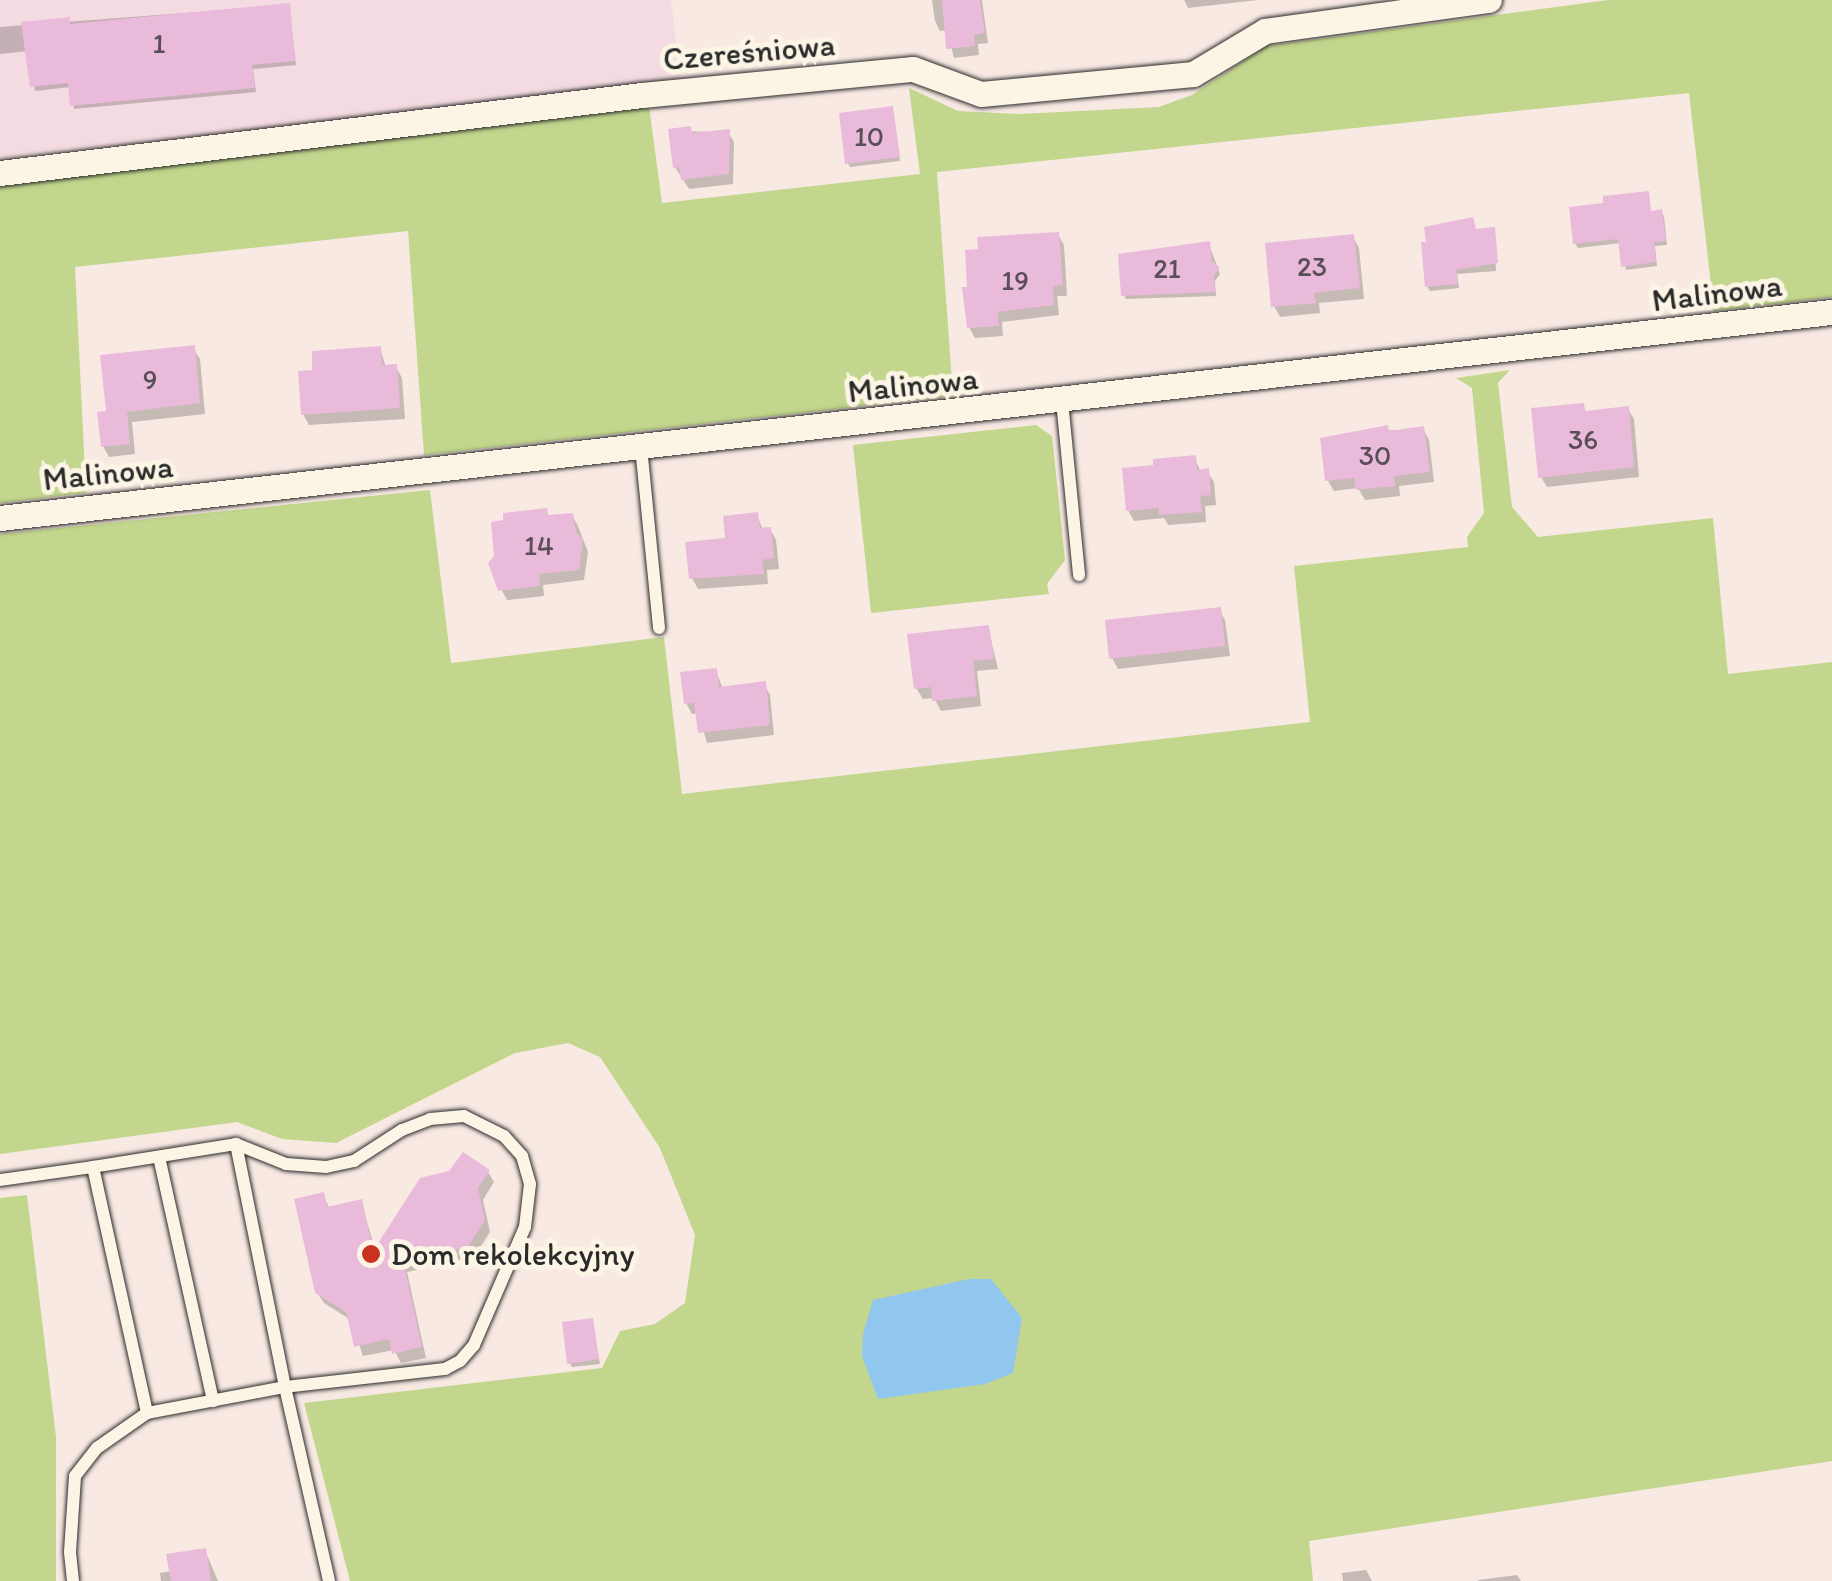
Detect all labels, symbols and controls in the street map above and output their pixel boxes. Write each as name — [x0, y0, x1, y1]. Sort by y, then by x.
street label: Czereśniowa — [661, 25, 837, 79]
house number: 1 — [153, 26, 165, 60]
house number: 10 — [854, 119, 884, 153]
house number: 23 — [1297, 249, 1327, 283]
house number: 21 — [1153, 251, 1181, 285]
house number: 19 — [1001, 263, 1029, 297]
street label: Malinowa — [1650, 266, 1784, 320]
street label: Malinowa — [846, 359, 980, 411]
house number: 9 — [143, 362, 157, 396]
house number: 36 — [1568, 422, 1598, 456]
house number: 30 — [1359, 438, 1391, 472]
street label: Malinowa — [41, 447, 175, 499]
house number: 14 — [524, 528, 554, 562]
place label: Dom rekolekcyjny — [391, 1235, 634, 1273]
marker: Dom rekolekcyjny — [360, 1243, 382, 1265]

